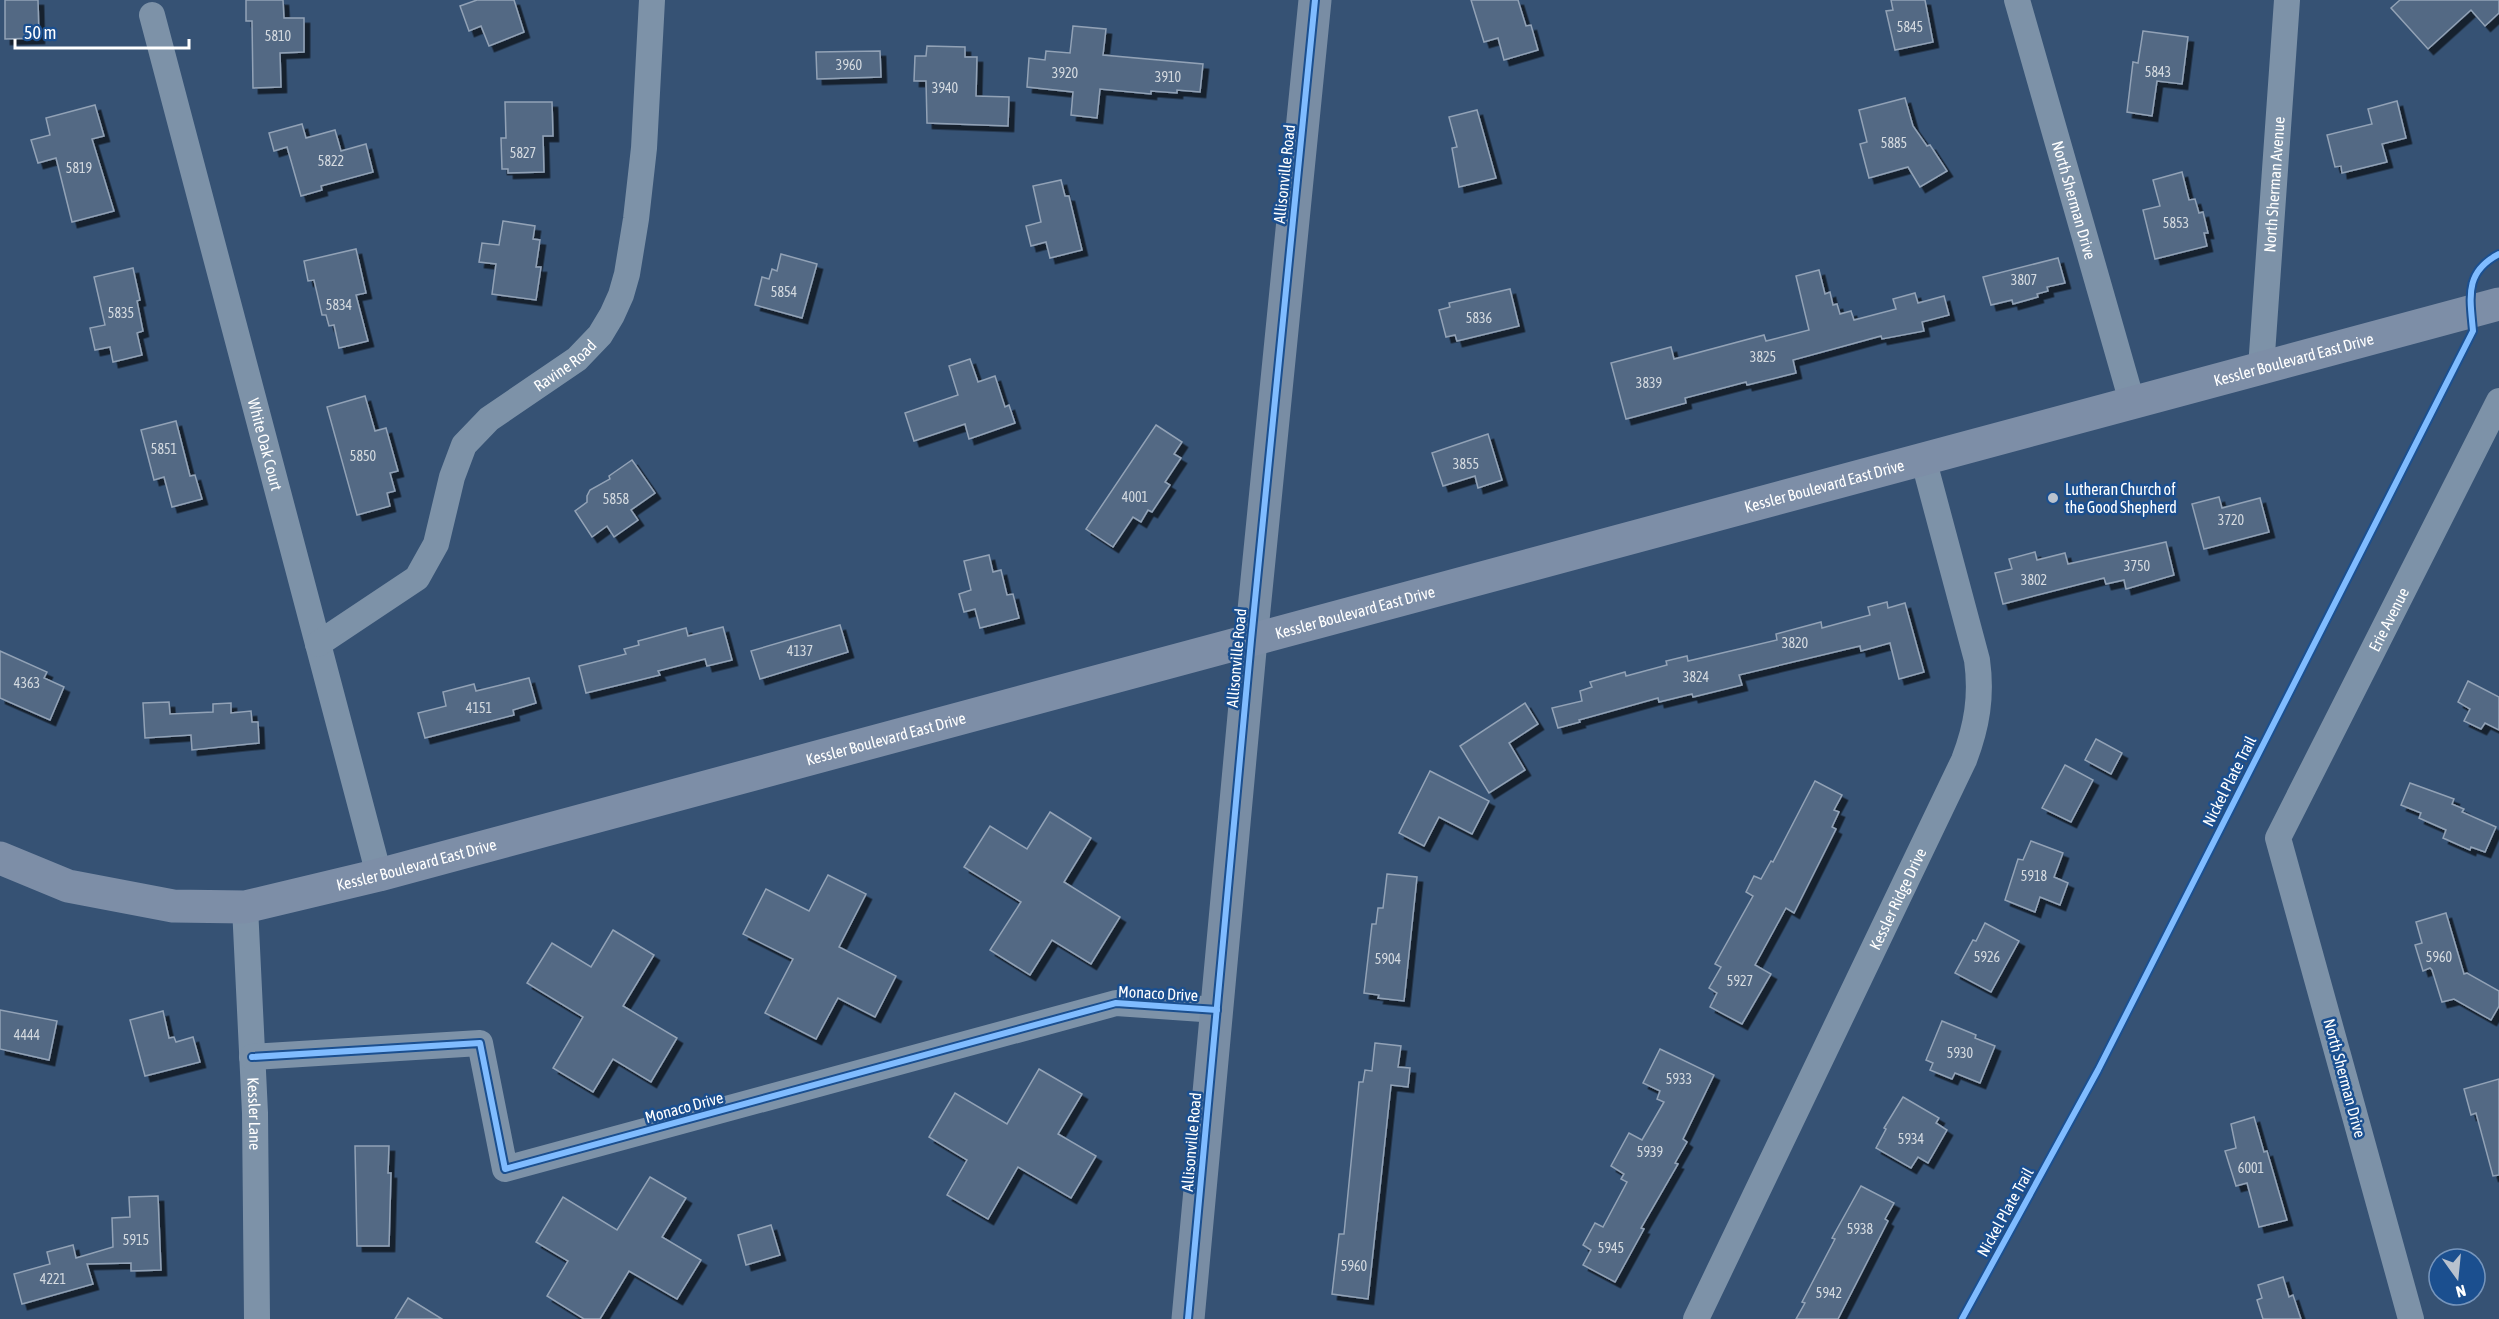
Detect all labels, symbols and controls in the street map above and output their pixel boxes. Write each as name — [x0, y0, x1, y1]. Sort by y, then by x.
scale bar — [15, 12, 189, 50]
house number: 5845 — [1897, 19, 1923, 35]
text: 50 m — [24, 22, 56, 43]
house number: 5810 — [265, 28, 292, 44]
house number: 3960 — [836, 57, 863, 73]
house number: 5843 — [2145, 64, 2171, 80]
house number: 3920 — [1052, 65, 1079, 81]
house number: 3910 — [1155, 69, 1182, 85]
house number: 3940 — [932, 80, 959, 96]
street label: North Sherman Avenue — [2260, 116, 2288, 253]
street label: Allisonville Road — [1270, 124, 1298, 224]
house number: 5885 — [1881, 135, 1907, 151]
street label: North Sherman Drive — [2049, 139, 2100, 261]
house number: 5827 — [510, 145, 536, 161]
house number: 5822 — [318, 153, 344, 169]
house number: 5819 — [66, 160, 92, 176]
house number: 5853 — [2163, 215, 2189, 231]
house number: 3807 — [2011, 272, 2037, 288]
house number: 5854 — [771, 284, 798, 300]
house number: 5834 — [326, 297, 353, 313]
house number: 5835 — [108, 305, 134, 321]
house number: 5836 — [1466, 310, 1493, 326]
street label: Kessler Boulevard East Drive — [2212, 329, 2375, 389]
street label: Ravine Road — [530, 336, 600, 395]
house number: 3825 — [1750, 349, 1776, 365]
house number: 3839 — [1636, 375, 1662, 391]
street label: White Oak Court — [245, 396, 286, 493]
house number: 5851 — [151, 441, 177, 457]
house number: 5850 — [350, 448, 377, 464]
house number: 3855 — [1453, 456, 1479, 472]
street label: Kessler Boulevard East Drive — [1742, 456, 1906, 516]
place label: Lutheran Church of the Good Shepherd — [2065, 480, 2177, 517]
house number: 4001 — [1122, 489, 1148, 505]
house number: 5858 — [603, 491, 630, 507]
marker: Lutheran Church of the Good Shepherd — [2046, 491, 2060, 505]
house number: 3720 — [2218, 512, 2245, 528]
house number: 3750 — [2124, 558, 2151, 574]
house number: 3802 — [2021, 572, 2047, 588]
street label: Kessler Boulevard East Drive — [1273, 582, 1437, 642]
street label: Erie Avenue — [2365, 585, 2412, 654]
street label: Allisonville Road — [1223, 608, 1249, 708]
house number: 3820 — [1782, 635, 1809, 651]
house number: 4137 — [787, 643, 813, 659]
house number: 3824 — [1683, 669, 1710, 685]
house number: 4363 — [14, 675, 40, 691]
house number: 4151 — [466, 700, 492, 716]
street label: Kessler Boulevard East Drive — [804, 708, 968, 769]
street label: Nickel Plate Trail — [2199, 732, 2260, 829]
street label: Kessler Boulevard East Drive — [335, 835, 498, 894]
street label: Kessler Ridge Drive — [1865, 845, 1930, 953]
house number: 5918 — [2021, 868, 2048, 884]
house number: 5926 — [1974, 949, 2001, 965]
house number: 5960 — [2426, 949, 2453, 965]
house number: 5904 — [1375, 951, 1402, 967]
house number: 5927 — [1727, 973, 1753, 989]
street label: Monaco Drive — [1118, 982, 1198, 1004]
street label: North Sherman Drive — [2320, 1017, 2370, 1139]
house number: 4444 — [14, 1027, 41, 1043]
house number: 5930 — [1947, 1045, 1974, 1061]
house number: 5933 — [1666, 1071, 1692, 1087]
street label: Kessler Lane — [244, 1077, 264, 1150]
street label: Monaco Drive — [643, 1088, 725, 1126]
street label: Allisonville Road — [1178, 1092, 1204, 1192]
house number: 5934 — [1898, 1131, 1925, 1147]
house number: 5939 — [1637, 1144, 1663, 1160]
house number: 6001 — [2238, 1160, 2264, 1176]
street label: Nickel Plate Trail — [1973, 1164, 2037, 1260]
house number: 5938 — [1847, 1221, 1874, 1237]
house number: 5915 — [123, 1232, 149, 1248]
house number: 5945 — [1598, 1240, 1624, 1256]
north arrow — [2427, 1247, 2487, 1307]
house number: 5960 — [1341, 1258, 1368, 1274]
house number: 4221 — [40, 1271, 66, 1287]
text: N — [2454, 1282, 2468, 1301]
house number: 5942 — [1816, 1285, 1842, 1301]

